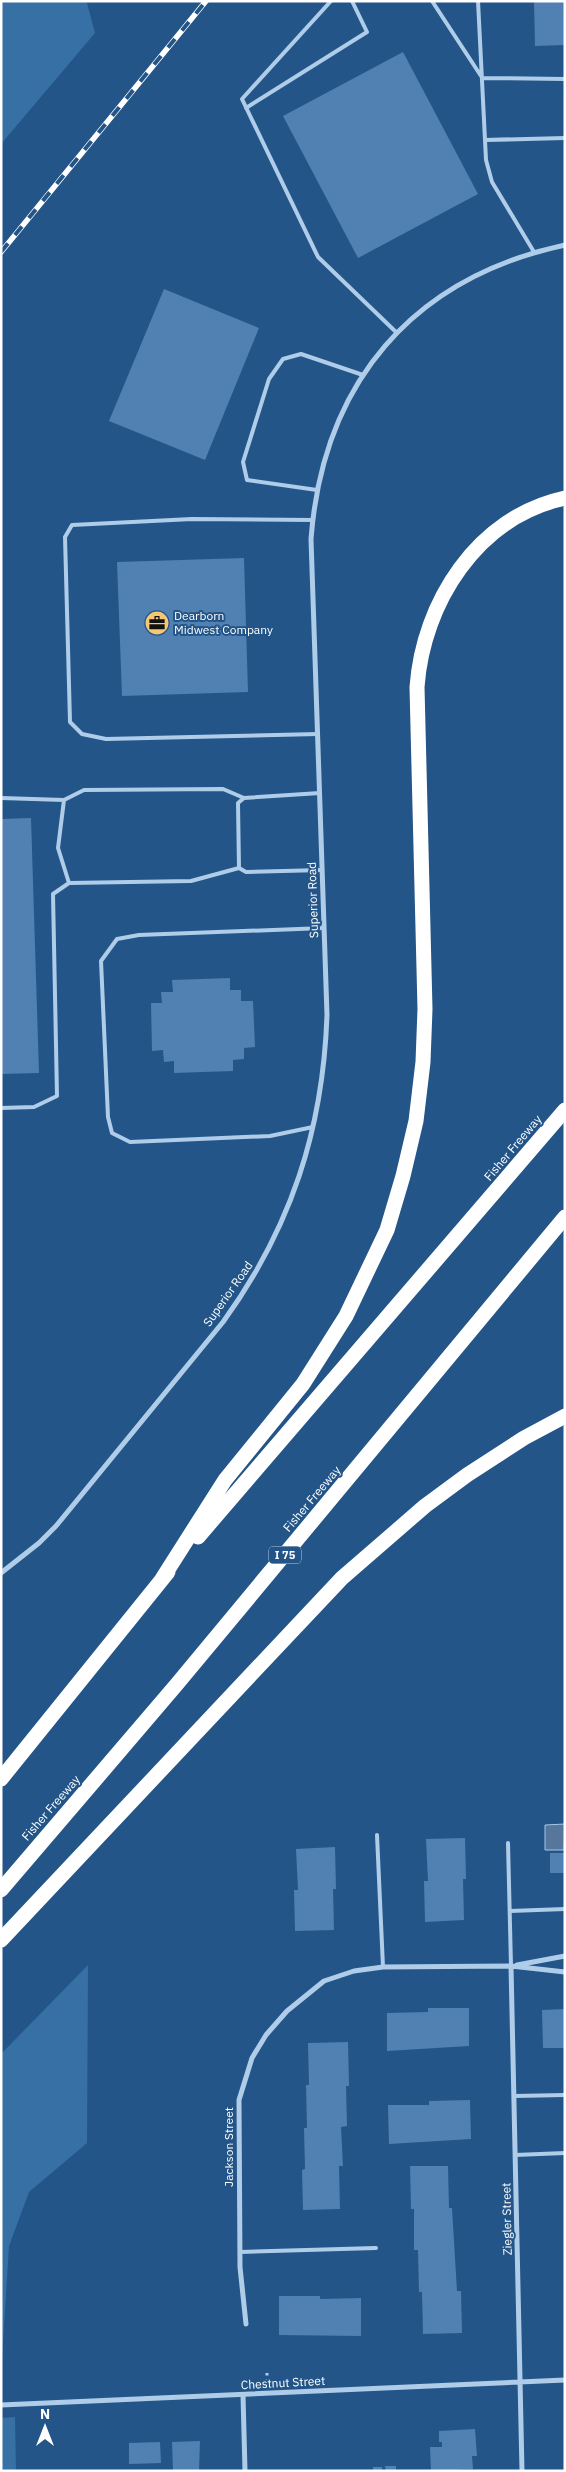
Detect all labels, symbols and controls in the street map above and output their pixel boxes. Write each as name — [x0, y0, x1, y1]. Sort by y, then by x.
place label: Dearborn Midwest Company — [174, 608, 273, 637]
office icon: Dearborn Midwest Company — [144, 610, 170, 636]
street label: Superior Road — [304, 862, 321, 938]
street label: Fisher Freeway — [481, 1112, 545, 1184]
street label: Superior Road — [200, 1258, 256, 1329]
street label: Fisher Freeway — [280, 1463, 344, 1535]
road number: I 75 — [269, 1546, 301, 1564]
street label: Fisher Freeway — [18, 1772, 83, 1843]
street label: Jackson Street — [221, 2107, 236, 2187]
street label: Ziegler Street — [498, 2182, 515, 2256]
street label: Chestnut Street — [240, 2373, 326, 2392]
north arrow — [20, 2402, 70, 2452]
text: N — [40, 2405, 50, 2423]

